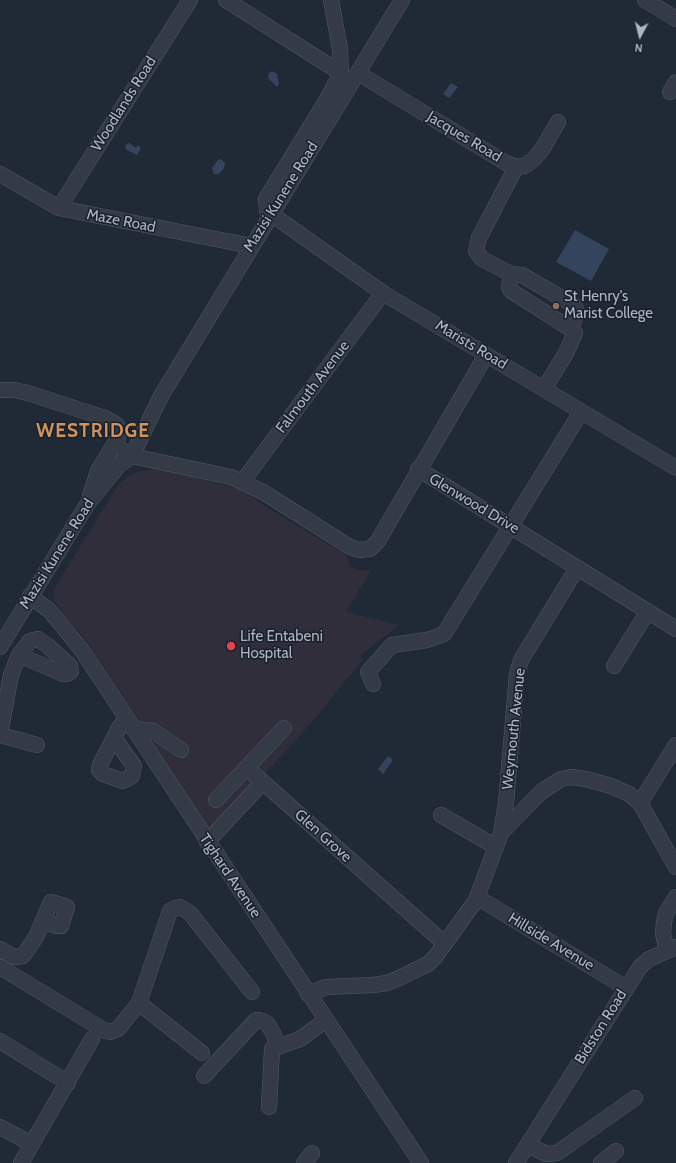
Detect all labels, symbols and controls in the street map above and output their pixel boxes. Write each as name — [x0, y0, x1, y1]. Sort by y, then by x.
north arrow — [620, 16, 660, 56]
text: N — [634, 40, 643, 55]
street label: Woodlands Road — [88, 53, 160, 155]
street label: Jacques Road — [424, 108, 504, 166]
street label: Mazisi Kunene Road — [240, 139, 322, 255]
street label: Maze Road — [85, 206, 157, 236]
place label: St Henry's Marist College — [564, 288, 653, 323]
marker: St Henry's Marist College — [551, 301, 561, 311]
street label: Marists Road — [432, 317, 510, 373]
street label: Falmouth Avenue — [272, 337, 354, 437]
district label: WESTRIDGE — [36, 420, 150, 442]
street label: Glenwood Drive — [426, 470, 522, 538]
street label: Mazisi Kunene Road — [16, 496, 98, 612]
place label: Life Entabeni Hospital — [240, 628, 323, 663]
marker: Life Entabeni Hospital — [225, 640, 237, 652]
street label: Weymouth Avenue — [499, 667, 529, 791]
street label: Glen Grove — [291, 806, 355, 866]
street label: Tighard Avenue — [195, 830, 265, 922]
street label: Hillside Avenue — [505, 909, 597, 975]
street label: Bidston Road — [571, 987, 631, 1067]

